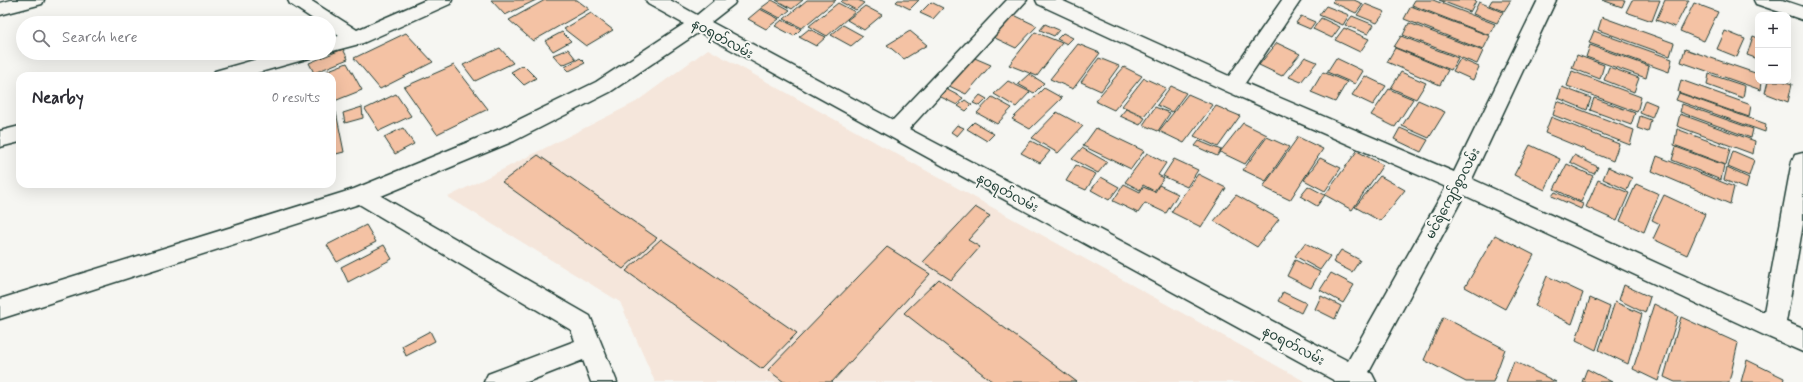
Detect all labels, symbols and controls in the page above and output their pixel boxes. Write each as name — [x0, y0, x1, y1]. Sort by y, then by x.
map controls — [1755, 12, 1791, 84]
button: + — [1755, 12, 1791, 48]
street label: နဝရတ်လမ်း — [688, 15, 756, 64]
search box — [16, 16, 336, 60]
icon: search — [30, 27, 52, 49]
text: Search here — [62, 28, 138, 48]
button: − — [1755, 48, 1791, 84]
text: Nearby — [32, 87, 84, 109]
text: 0 results — [272, 90, 320, 107]
street label: မင်ရဲကျော်စွာလမ်း — [1421, 145, 1485, 243]
street label: နဝရတ်လမ်း — [973, 169, 1042, 218]
street label: နဝရတ်လမ်း — [1259, 322, 1328, 371]

